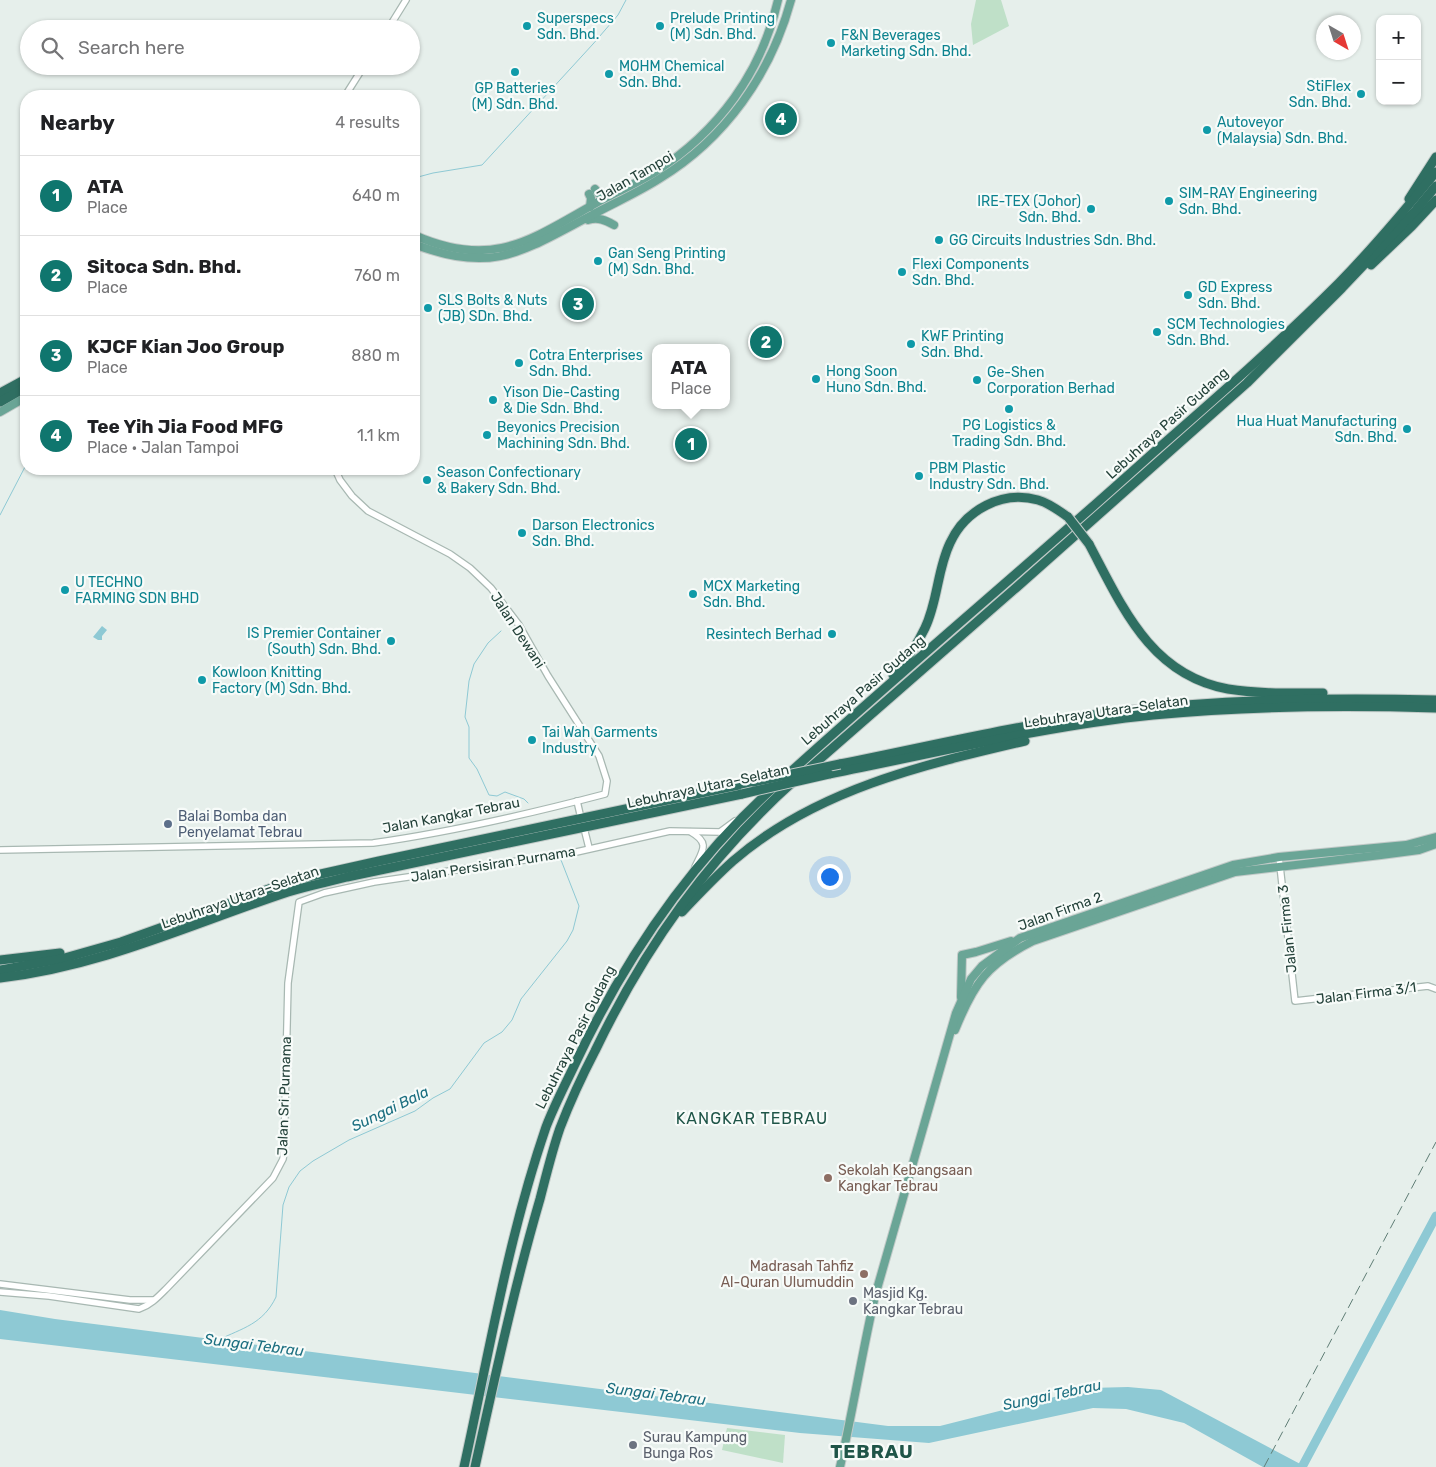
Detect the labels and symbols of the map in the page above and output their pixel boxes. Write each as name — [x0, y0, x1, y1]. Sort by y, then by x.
place label: Superspecs Sdn. Bhd. — [537, 10, 614, 43]
place label: Prelude Printing (M) Sdn. Bhd. — [670, 10, 775, 43]
north arrow — [1316, 15, 1361, 60]
marker: Superspecs Sdn. Bhd. — [521, 20, 533, 32]
marker: Prelude Printing (M) Sdn. Bhd. — [654, 20, 666, 32]
place label: F&N Beverages Marketing Sdn. Bhd. — [841, 27, 971, 60]
marker: F&N Beverages Marketing Sdn. Bhd. — [825, 37, 837, 49]
place label: MOHM Chemical Sdn. Bhd. — [619, 58, 725, 91]
marker: GP Batteries (M) Sdn. Bhd. — [509, 66, 521, 78]
marker: MOHM Chemical Sdn. Bhd. — [603, 68, 615, 80]
place label: StiFlex Sdn. Bhd. — [1289, 78, 1351, 111]
place label: GP Batteries (M) Sdn. Bhd. — [472, 80, 558, 113]
marker: StiFlex Sdn. Bhd. — [1355, 88, 1367, 100]
pin: 4 — [765, 100, 797, 138]
place label: Autoveyor (Malaysia) Sdn. Bhd. — [1217, 114, 1347, 147]
marker: Autoveyor (Malaysia) Sdn. Bhd. — [1201, 124, 1213, 136]
street label: Jalan Tampoi — [594, 148, 677, 205]
place label: SIM-RAY Engineering Sdn. Bhd. — [1179, 185, 1317, 218]
place label: IRE-TEX (Johor) Sdn. Bhd. — [977, 193, 1081, 226]
marker: SIM-RAY Engineering Sdn. Bhd. — [1163, 195, 1175, 207]
marker: IRE-TEX (Johor) Sdn. Bhd. — [1085, 203, 1097, 215]
place label: GG Circuits Industries Sdn. Bhd. — [949, 232, 1156, 249]
marker: GG Circuits Industries Sdn. Bhd. — [933, 234, 945, 246]
place label: Gan Seng Printing (M) Sdn. Bhd. — [608, 245, 726, 278]
marker: Gan Seng Printing (M) Sdn. Bhd. — [592, 255, 604, 267]
place label: Flexi Components Sdn. Bhd. — [912, 256, 1029, 289]
marker: Flexi Components Sdn. Bhd. — [896, 266, 908, 278]
place label: GD Express Sdn. Bhd. — [1198, 279, 1272, 312]
pin: 3 — [562, 285, 594, 323]
marker: GD Express Sdn. Bhd. — [1182, 289, 1194, 301]
place label: SLS Bolts & Nuts (JB) SDn. Bhd. — [438, 292, 547, 325]
marker: SLS Bolts & Nuts (JB) SDn. Bhd. — [422, 302, 434, 314]
place label: SCM Technologies Sdn. Bhd. — [1167, 316, 1285, 349]
pin: 2 — [750, 323, 782, 361]
marker: SCM Technologies Sdn. Bhd. — [1151, 326, 1163, 338]
place label: KWF Printing Sdn. Bhd. — [921, 328, 1004, 361]
marker: KWF Printing Sdn. Bhd. — [905, 338, 917, 350]
place label: Cotra Enterprises Sdn. Bhd. — [529, 347, 643, 380]
marker: Cotra Enterprises Sdn. Bhd. — [513, 357, 525, 369]
place label: Hong Soon Huno Sdn. Bhd. — [826, 363, 927, 396]
place label: Ge-Shen Corporation Berhad — [987, 364, 1115, 397]
street label: Lebuhraya Pasir Gudang — [1103, 364, 1232, 483]
marker: Hong Soon Huno Sdn. Bhd. — [810, 373, 822, 385]
marker: Ge-Shen Corporation Berhad — [971, 374, 983, 386]
place label: Yison Die-Casting & Die Sdn. Bhd. — [503, 384, 620, 417]
marker: Yison Die-Casting & Die Sdn. Bhd. — [487, 394, 499, 406]
marker: PG Logistics & Trading Sdn. Bhd. — [1003, 403, 1015, 415]
place label: Hua Huat Manufacturing Sdn. Bhd. — [1236, 413, 1397, 446]
place label: PG Logistics & Trading Sdn. Bhd. — [952, 417, 1066, 450]
place label: Beyonics Precision Machining Sdn. Bhd. — [497, 419, 630, 452]
marker: Hua Huat Manufacturing Sdn. Bhd. — [1401, 423, 1413, 435]
pin: 1 — [675, 425, 707, 463]
marker: Beyonics Precision Machining Sdn. Bhd. — [481, 429, 493, 441]
place label: PBM Plastic Industry Sdn. Bhd. — [929, 460, 1049, 493]
place label: Season Confectionary & Bakery Sdn. Bhd. — [437, 464, 581, 497]
marker: PBM Plastic Industry Sdn. Bhd. — [913, 470, 925, 482]
marker: Season Confectionary & Bakery Sdn. Bhd. — [421, 474, 433, 486]
place label: Darson Electronics Sdn. Bhd. — [532, 517, 655, 550]
marker: Darson Electronics Sdn. Bhd. — [516, 527, 528, 539]
place label: U TECHNO FARMING SDN BHD — [75, 574, 199, 607]
place label: MCX Marketing Sdn. Bhd. — [703, 578, 800, 611]
marker: U TECHNO FARMING SDN BHD — [59, 584, 71, 596]
marker: MCX Marketing Sdn. Bhd. — [687, 588, 699, 600]
street label: Jalan Dewani — [487, 589, 549, 672]
place label: IS Premier Container (South) Sdn. Bhd. — [247, 625, 382, 658]
place label: Resintech Berhad — [706, 626, 822, 643]
marker: Resintech Berhad — [826, 628, 838, 640]
street label: Lebuhraya Pasir Gudang — [798, 632, 929, 749]
marker: IS Premier Container (South) Sdn. Bhd. — [385, 635, 397, 647]
place label: Kowloon Knitting Factory (M) Sdn. Bhd. — [212, 664, 351, 697]
marker: Kowloon Knitting Factory (M) Sdn. Bhd. — [196, 674, 208, 686]
street label: Lebuhraya Utara–Selatan — [1023, 692, 1189, 731]
place label: Tai Wah Garments Industry — [542, 724, 658, 757]
marker: Tai Wah Garments Industry — [526, 734, 538, 746]
street label: Lebuhraya Utara–Selatan — [625, 761, 791, 812]
street label: Jalan Kangkar Tebrau — [381, 794, 521, 837]
place label: Balai Bomba dan Penyelamat Tebrau — [178, 808, 302, 841]
marker: Balai Bomba dan Penyelamat Tebrau — [162, 818, 174, 830]
street label: Jalan Persisiran Purnama — [409, 843, 577, 886]
street label: Lebuhraya Utara–Selatan — [159, 863, 321, 932]
your location — [817, 864, 843, 890]
street label: Jalan Firma 3 — [1274, 884, 1301, 974]
street label: Jalan Firma 2 — [1016, 888, 1105, 935]
street label: Lebuhraya Pasir Gudang — [532, 963, 619, 1112]
street label: Jalan Firma 3/1 — [1315, 979, 1417, 1008]
street label: Jalan Sri Purnama — [274, 1036, 295, 1156]
water label: Sungai Bala — [348, 1082, 432, 1135]
district label: KANGKAR TEBRAU — [676, 1109, 828, 1128]
place label: Sekolah Kebangsaan Kangkar Tebrau — [838, 1162, 972, 1195]
marker: Sekolah Kebangsaan Kangkar Tebrau — [822, 1172, 834, 1184]
place label: Madrasah Tahfiz Al-Quran Ulumuddin — [721, 1258, 854, 1291]
marker: Madrasah Tahfiz Al-Quran Ulumuddin — [858, 1268, 870, 1280]
place label: Masjid Kg. Kangkar Tebrau — [863, 1285, 963, 1318]
marker: Masjid Kg. Kangkar Tebrau — [847, 1295, 859, 1307]
water label: Sungai Tebrau — [203, 1330, 305, 1360]
water label: Sungai Tebrau — [1001, 1376, 1103, 1414]
water label: Sungai Tebrau — [605, 1379, 707, 1409]
place label: Surau Kampung Bunga Ros — [643, 1429, 747, 1462]
marker: Surau Kampung Bunga Ros — [627, 1439, 639, 1451]
district label: TEBRAU — [830, 1440, 914, 1463]

